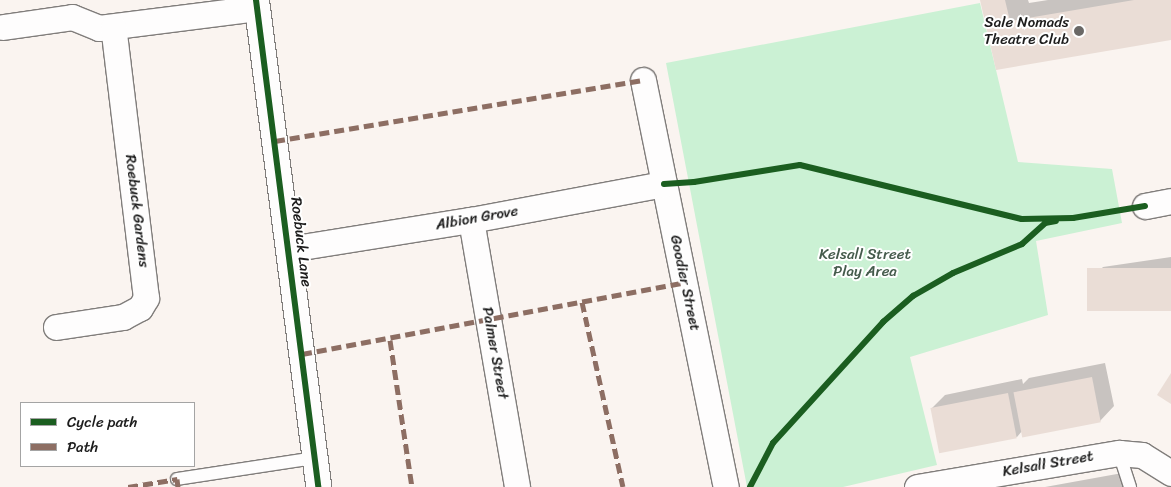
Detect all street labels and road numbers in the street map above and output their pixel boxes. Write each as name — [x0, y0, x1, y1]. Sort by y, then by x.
street label: Roebuck Gardens — [121, 153, 153, 269]
street label: Roebuck Lane — [287, 196, 315, 288]
street label: Albion Grove — [434, 202, 520, 234]
street label: Goodier Street — [666, 233, 704, 333]
street label: Palmer Street — [478, 305, 512, 401]
street label: Kelsall Street — [1001, 447, 1095, 481]

